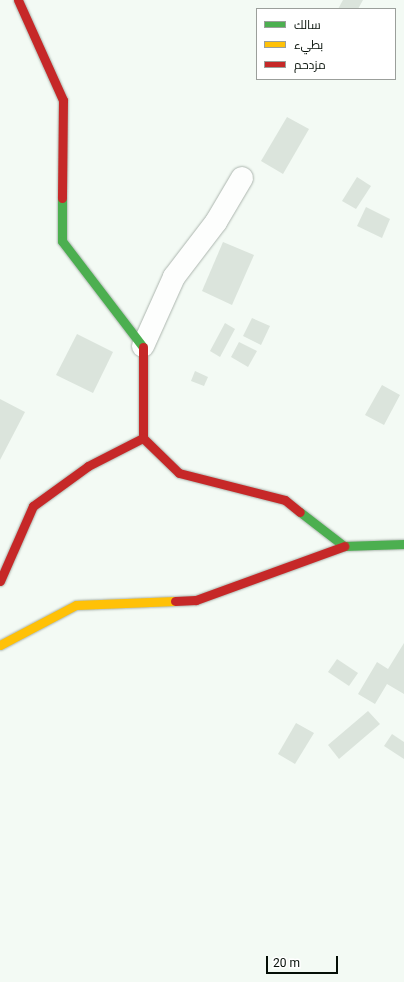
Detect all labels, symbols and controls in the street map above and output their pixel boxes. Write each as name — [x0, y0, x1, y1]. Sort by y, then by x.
legend — [256, 8, 396, 80]
text: سالك — [294, 18, 321, 32]
text: بطيء — [294, 38, 323, 52]
text: مزدحم — [294, 58, 326, 72]
scale bar — [268, 948, 340, 974]
text: 20 m — [273, 956, 300, 970]

